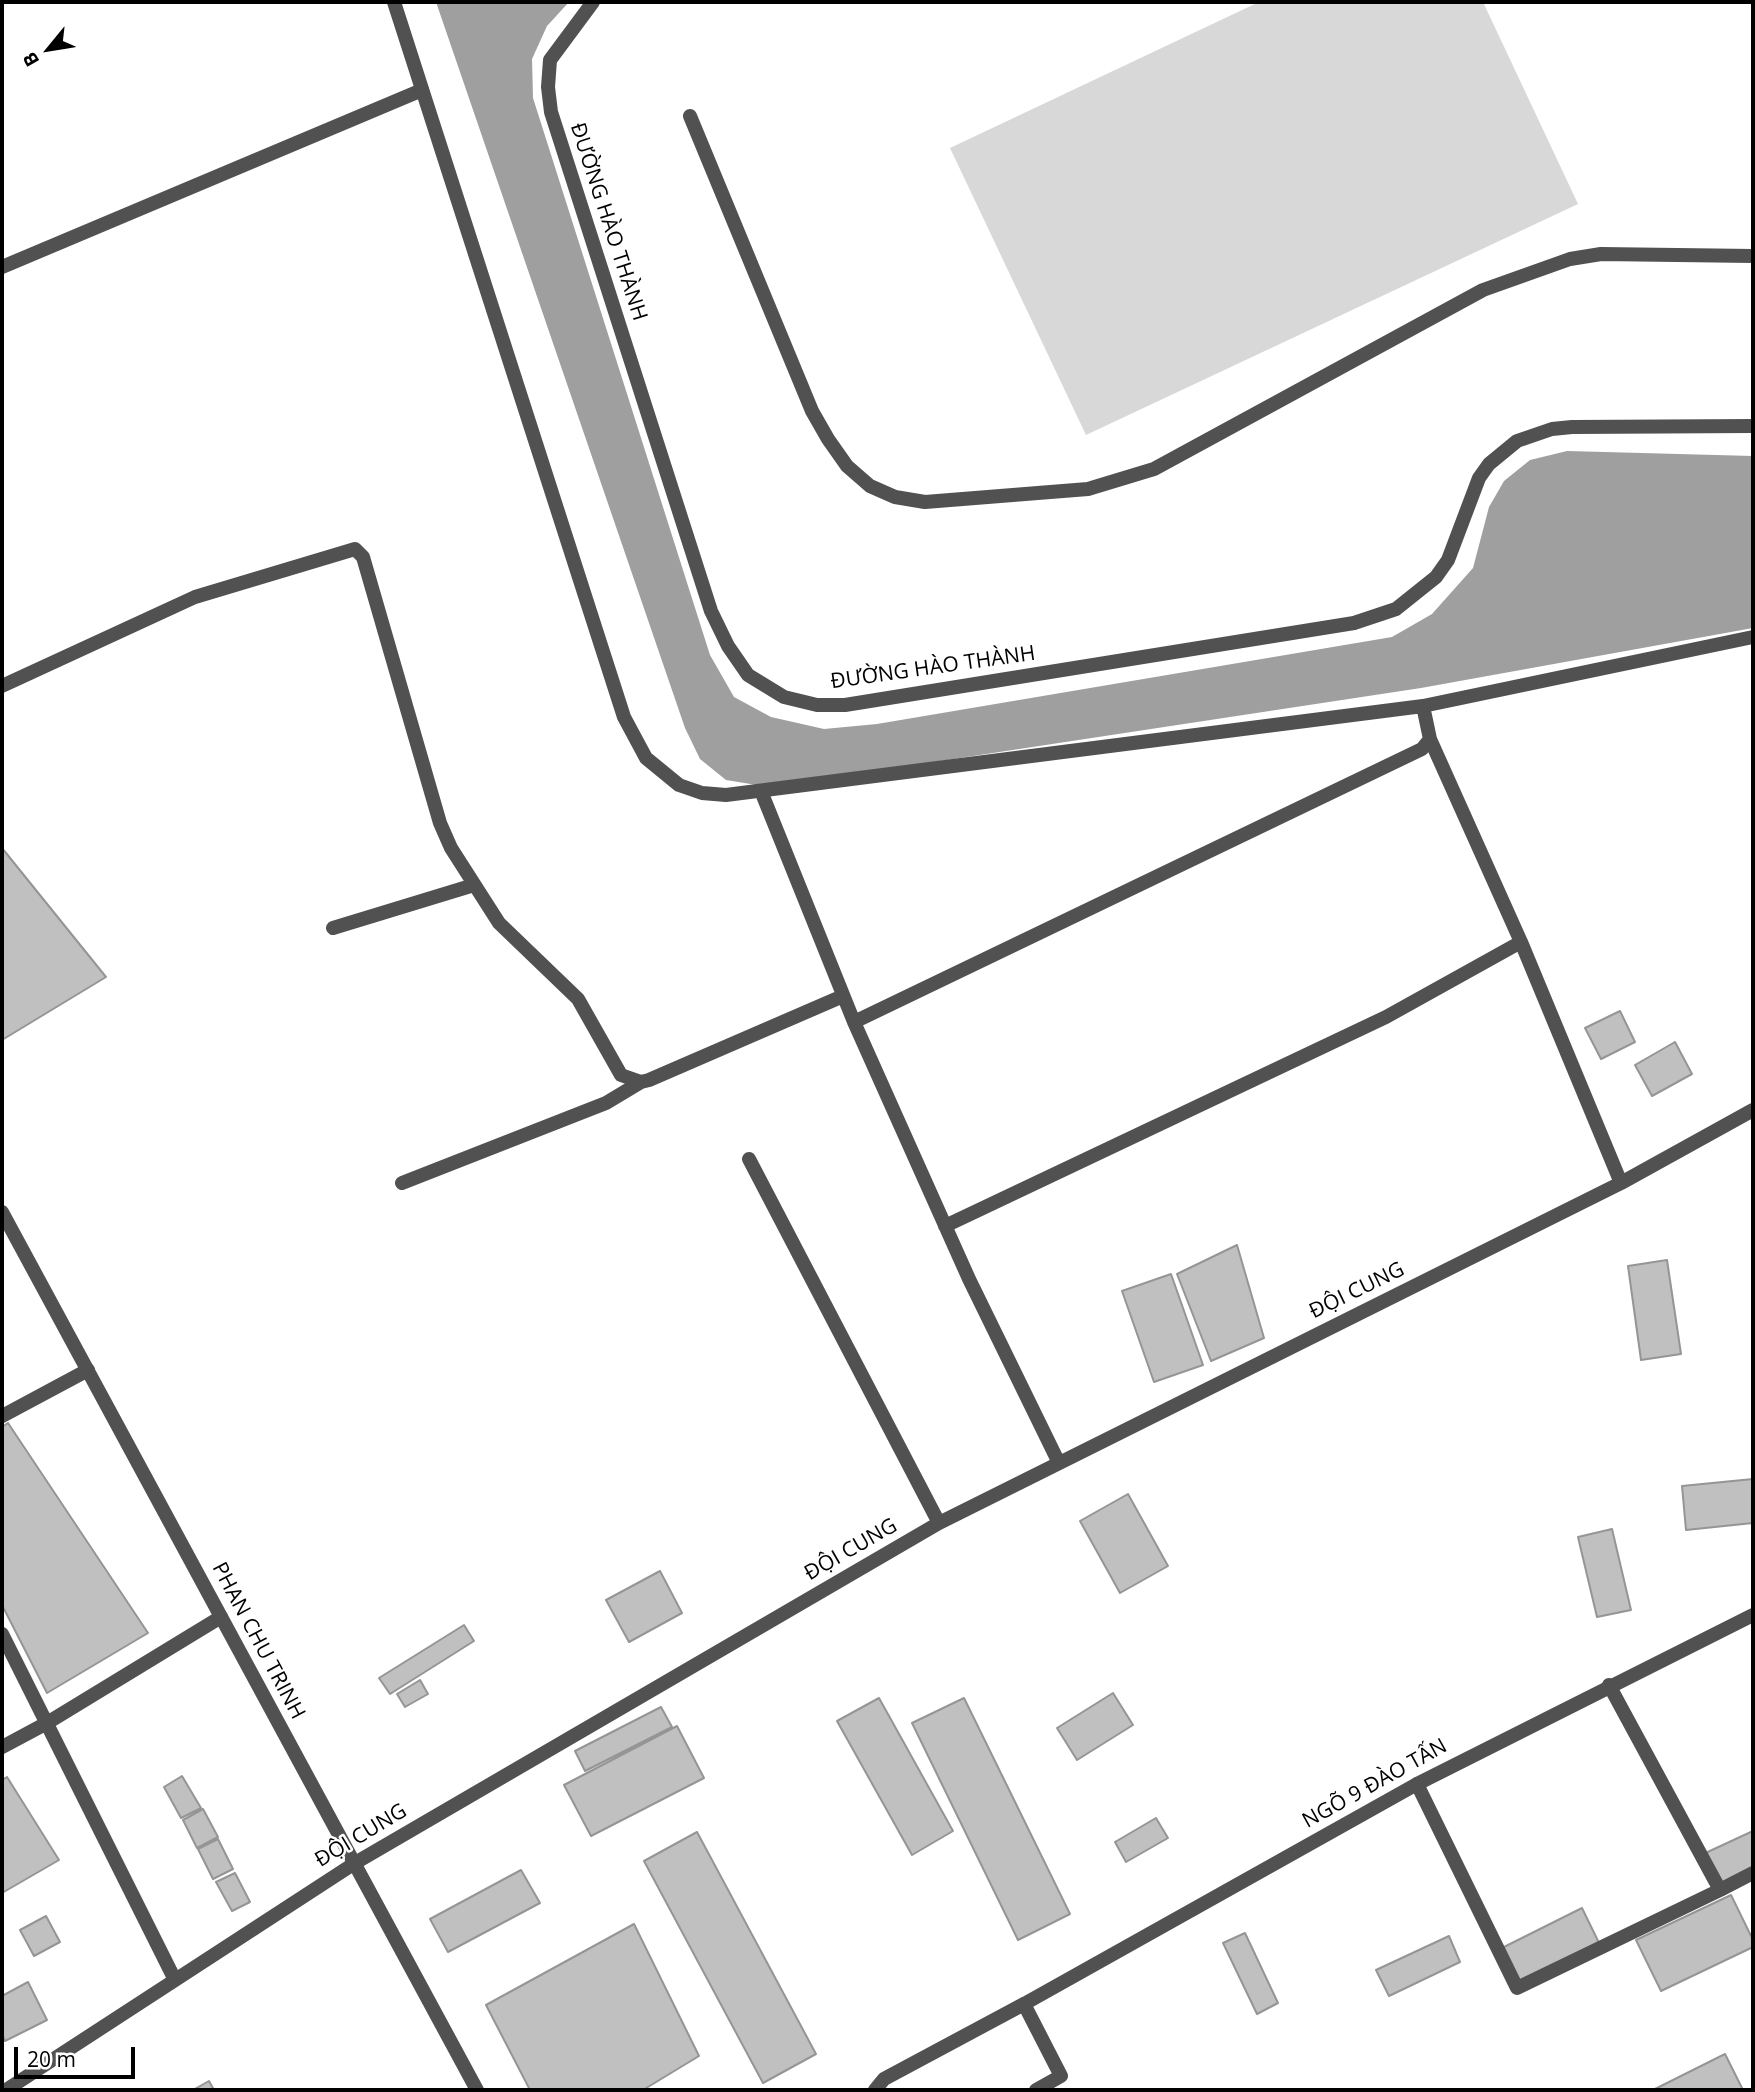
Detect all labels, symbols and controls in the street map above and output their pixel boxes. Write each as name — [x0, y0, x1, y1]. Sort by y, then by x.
north arrow — [14, 14, 84, 84]
text: B — [16, 47, 45, 72]
street label: ĐƯỜNG HÀO THÀNH — [564, 120, 652, 324]
street label: ĐƯỜNG HÀO THÀNH — [829, 641, 1037, 695]
street label: ĐỘI CUNG — [1305, 1257, 1409, 1325]
street label: ĐỘI CUNG — [800, 1513, 902, 1587]
street label: PHAN CHU TRINH — [206, 1558, 310, 1724]
street label: NGÕ 9 ĐÀO TẤN — [1298, 1734, 1452, 1834]
street label: ĐỘI CUNG — [311, 1799, 411, 1873]
scale bar — [18, 2032, 138, 2076]
text: 20 m — [27, 2045, 76, 2073]

